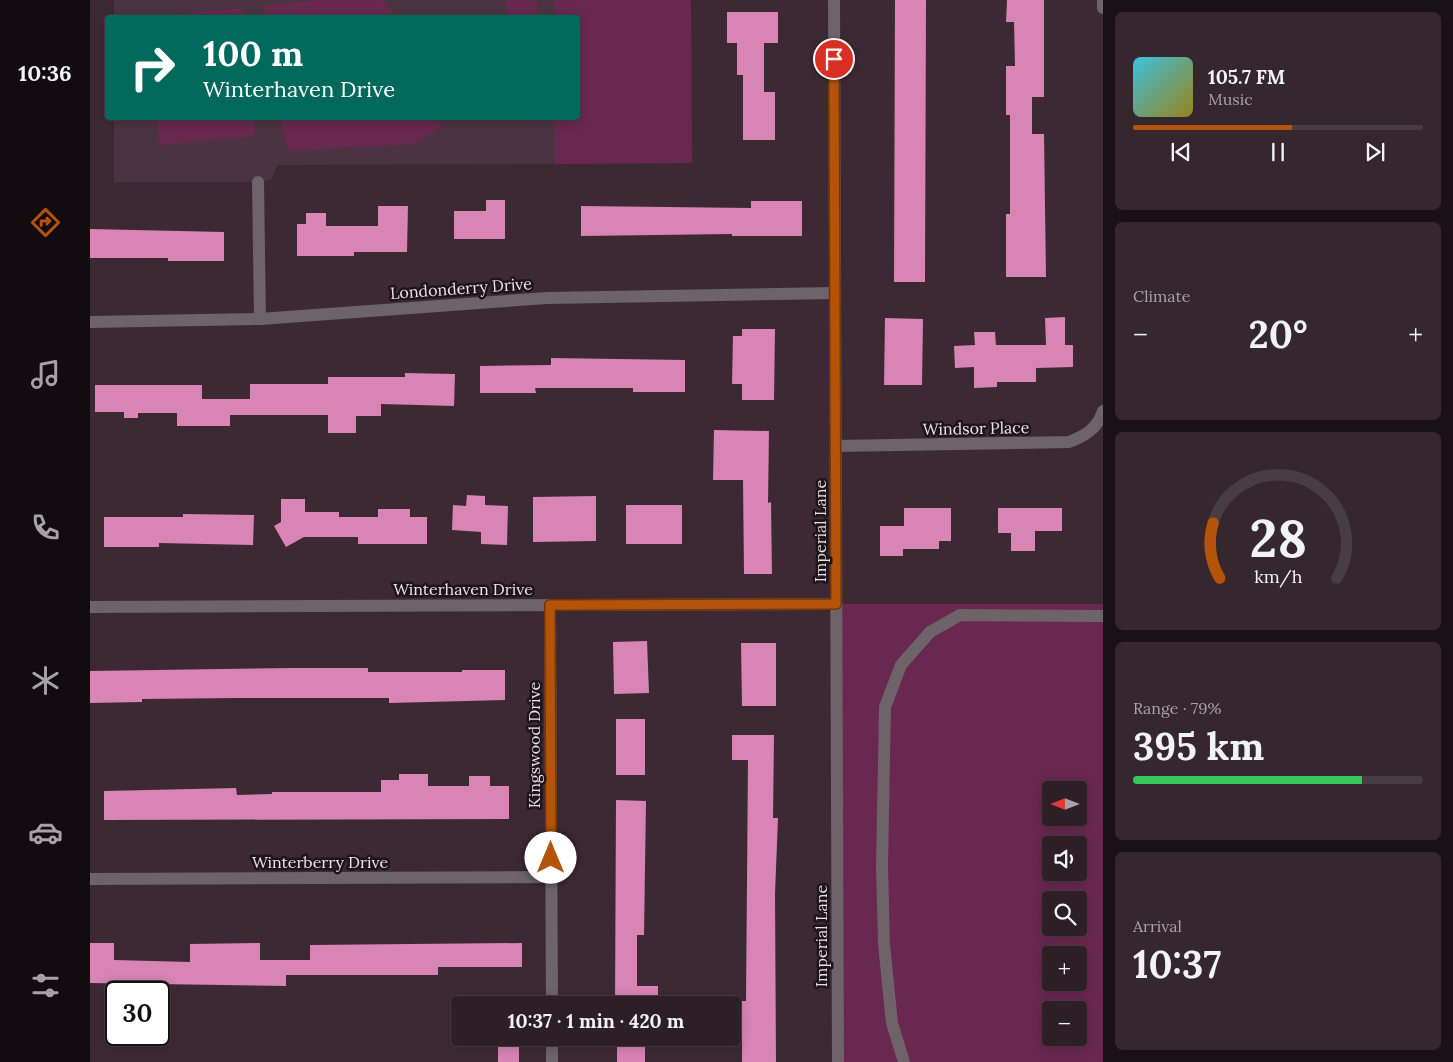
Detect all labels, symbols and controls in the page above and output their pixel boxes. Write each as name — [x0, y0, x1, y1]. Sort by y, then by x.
text: 100 m — [203, 31, 303, 76]
icon: right — [120, 35, 185, 100]
pin — [813, 38, 855, 80]
icon: arrive — [820, 45, 848, 73]
text: 10:36 — [18, 59, 72, 87]
text: 105.7 FM — [1208, 65, 1285, 89]
text: Winterhaven Drive — [203, 75, 395, 103]
text: Music — [1208, 89, 1253, 109]
icon: previous — [1167, 138, 1195, 166]
icon: pause — [1264, 138, 1292, 166]
icon: next — [1361, 138, 1389, 166]
icon: directions — [28, 205, 63, 240]
street label: Londonderry Drive — [389, 273, 533, 303]
text: Climate — [1133, 286, 1190, 306]
text: 20° — [1249, 310, 1307, 358]
text: − — [1133, 317, 1148, 353]
text: + — [1408, 317, 1423, 353]
icon: music — [28, 357, 63, 392]
street label: Windsor Place — [923, 417, 1030, 439]
street label: Imperial Lane — [810, 480, 830, 582]
text: 28 — [1249, 505, 1307, 571]
icon: phone — [28, 510, 63, 545]
text: km/h — [1254, 565, 1302, 588]
street label: Winterhaven Drive — [393, 579, 533, 599]
icon: climate — [28, 663, 63, 698]
street label: Kingswood Drive — [524, 681, 544, 808]
text: Range · 79% — [1133, 698, 1221, 718]
text: 395 km — [1133, 722, 1264, 770]
north arrow — [1042, 781, 1088, 826]
map controls — [1042, 781, 1087, 1046]
icon: car — [28, 815, 63, 850]
position arrow — [524, 831, 576, 883]
button: sound — [1042, 836, 1087, 881]
street label: Winterberry Drive — [252, 852, 388, 872]
street label: Imperial Lane — [811, 885, 831, 987]
button: search — [1042, 891, 1087, 936]
text: Arrival — [1133, 916, 1182, 936]
text: 10:37 — [1133, 940, 1221, 988]
button: + — [1042, 946, 1087, 991]
icon: filters — [28, 968, 63, 1003]
speed limit sign: 30 — [105, 981, 170, 1046]
button: − — [1042, 1001, 1087, 1046]
text: 10:37 · 1 min · 420 m — [508, 1009, 684, 1033]

